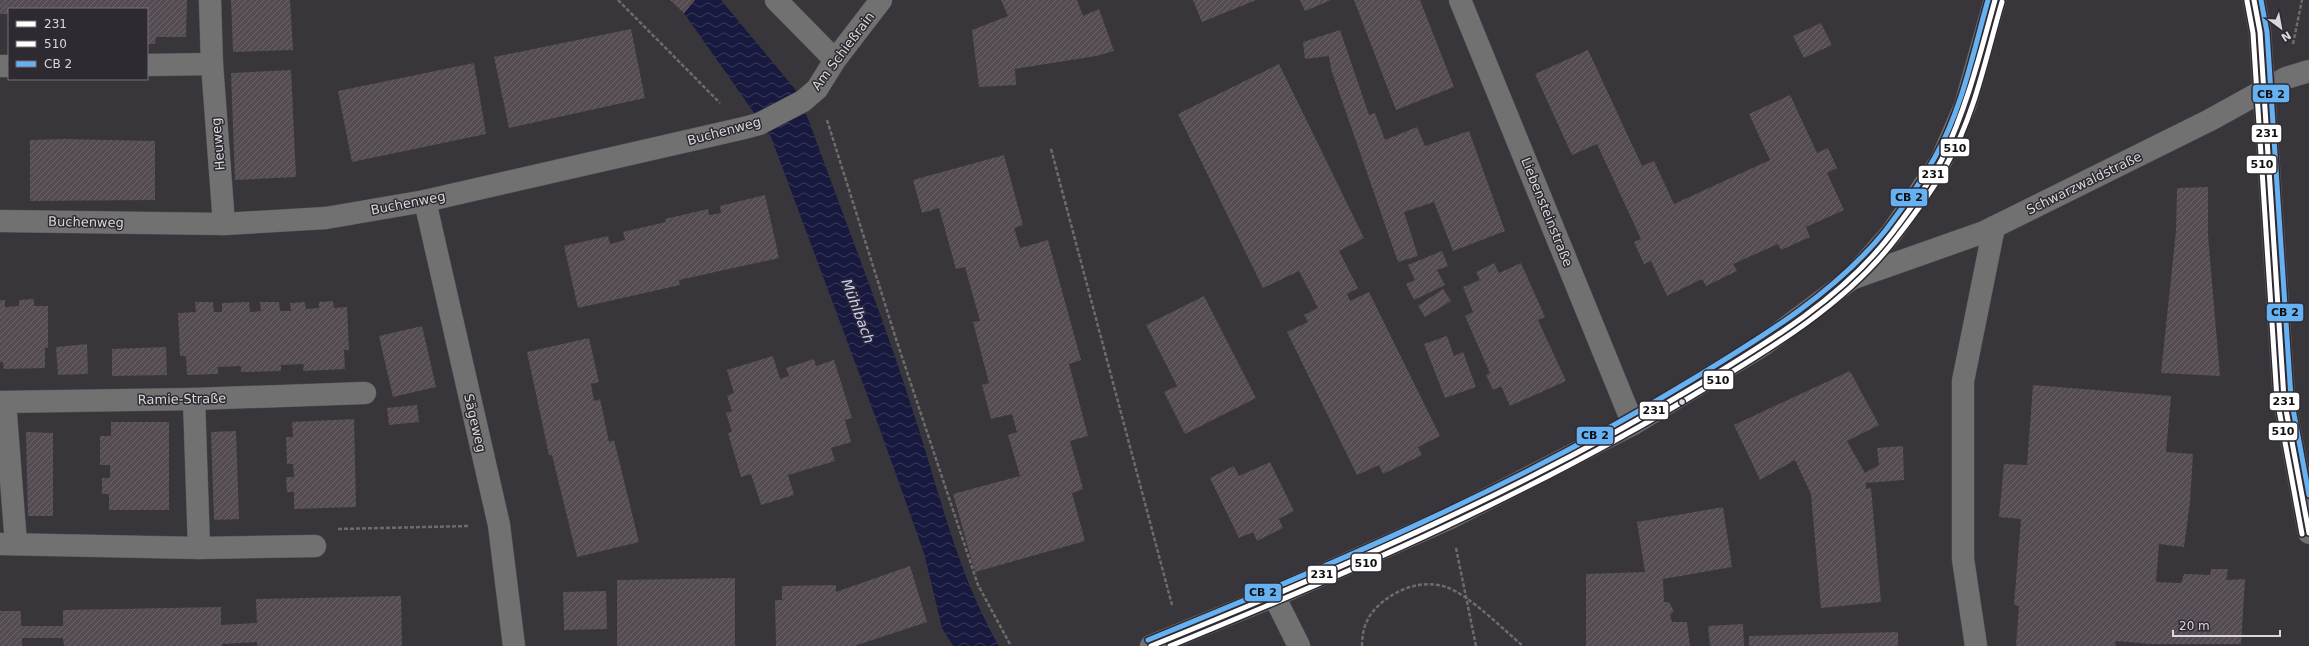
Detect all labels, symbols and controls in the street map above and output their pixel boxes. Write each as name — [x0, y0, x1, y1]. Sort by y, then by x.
legend — [8, 8, 148, 80]
north arrow — [2261, 8, 2301, 48]
street label: Am Schießrain — [809, 9, 877, 93]
text: 231 — [44, 17, 67, 31]
text: N — [2279, 28, 2293, 44]
text: 510 — [44, 37, 67, 51]
text: CB 2 — [44, 57, 72, 71]
line badge: CB 2 — [2252, 84, 2290, 103]
text: CB 2 — [2257, 88, 2285, 101]
street label: Buchenweg — [686, 114, 762, 148]
street label: Heuweg — [208, 117, 228, 171]
line badge: 231 — [2251, 124, 2282, 143]
text: 231 — [2256, 127, 2278, 140]
line badge: 510 — [1940, 138, 1970, 157]
text: 510 — [1944, 142, 1967, 155]
street label: Schwarzwaldstraße — [2024, 149, 2144, 217]
street label: Liebensteinstraße — [1518, 155, 1576, 269]
line badge: 510 — [2246, 155, 2277, 174]
text: 510 — [2251, 158, 2274, 171]
line badge: 231 — [1918, 165, 1949, 184]
text: 231 — [1922, 168, 1944, 181]
street label: Buchenweg — [369, 188, 447, 218]
line badge: CB 2 — [1890, 188, 1928, 207]
text: CB 2 — [1895, 191, 1923, 204]
street label: Buchenweg — [48, 214, 124, 230]
water label: Mühlbach — [838, 277, 878, 345]
line badge: CB 2 — [2266, 303, 2304, 322]
text: CB 2 — [2271, 306, 2299, 319]
line badge: 510 — [1703, 370, 1734, 390]
text: 510 — [1707, 374, 1730, 387]
street label: Ramie-Straße — [138, 391, 226, 407]
street label: Sägeweg — [461, 392, 489, 454]
line badge: 231 — [2269, 392, 2300, 411]
text: 231 — [2273, 395, 2295, 408]
unlabelled marker — [1677, 397, 1687, 407]
line badge: 231 — [1639, 401, 1669, 420]
text: 231 — [1643, 404, 1665, 417]
line badge: 510 — [2268, 422, 2298, 441]
text: 510 — [2272, 425, 2295, 438]
line badge: CB 2 — [1576, 426, 1614, 445]
text: CB 2 — [1581, 429, 1609, 442]
line badge: 510 — [1351, 553, 1382, 572]
text: 510 — [1355, 557, 1378, 570]
line badge: 231 — [1307, 565, 1337, 584]
text: 231 — [1311, 568, 1333, 581]
line badge: CB 2 — [1244, 583, 1282, 602]
text: CB 2 — [1249, 586, 1277, 599]
scale bar — [2173, 612, 2280, 638]
text: 20 m — [2179, 619, 2210, 633]

